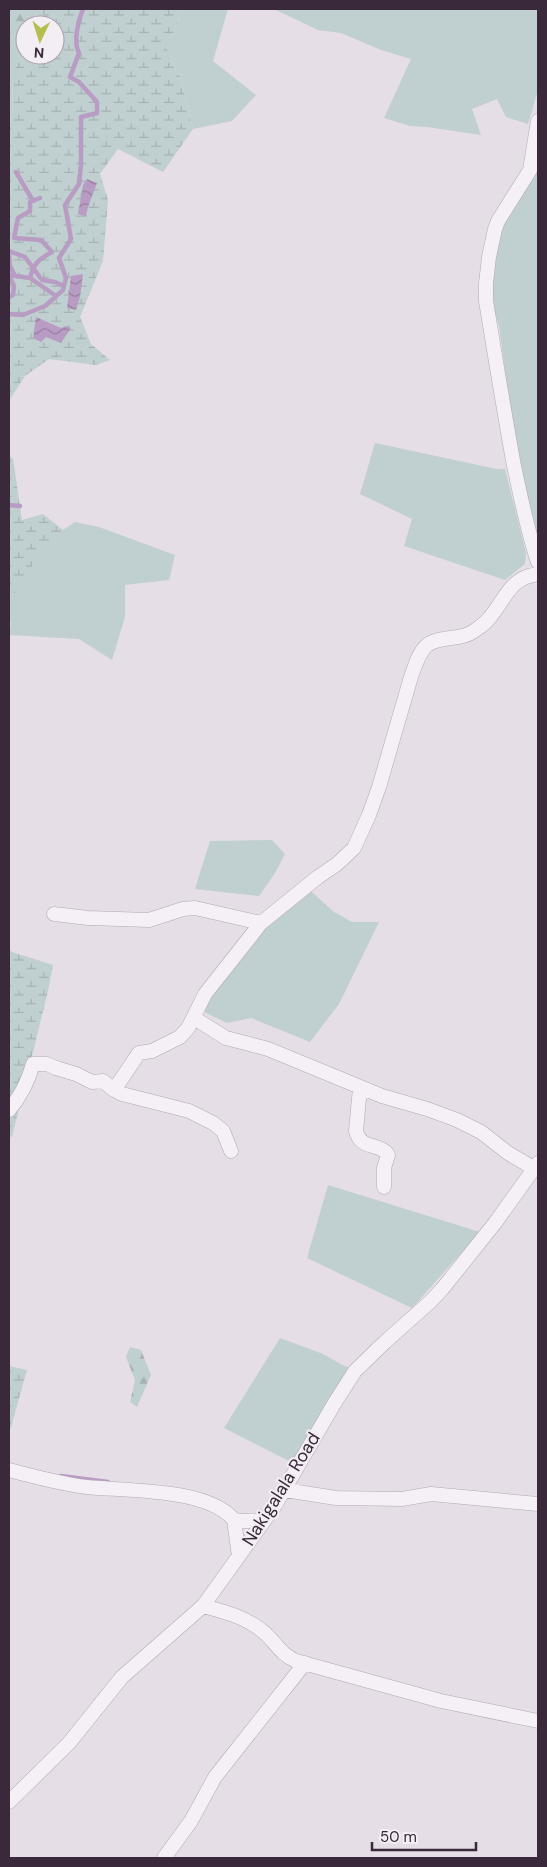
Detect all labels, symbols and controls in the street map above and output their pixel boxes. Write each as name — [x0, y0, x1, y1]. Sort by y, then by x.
north arrow — [15, 15, 65, 65]
text: N — [33, 44, 45, 62]
street label: Nakigalala Road — [236, 1428, 326, 1550]
scale bar — [372, 1820, 476, 1852]
text: 50 m — [380, 1827, 417, 1847]

